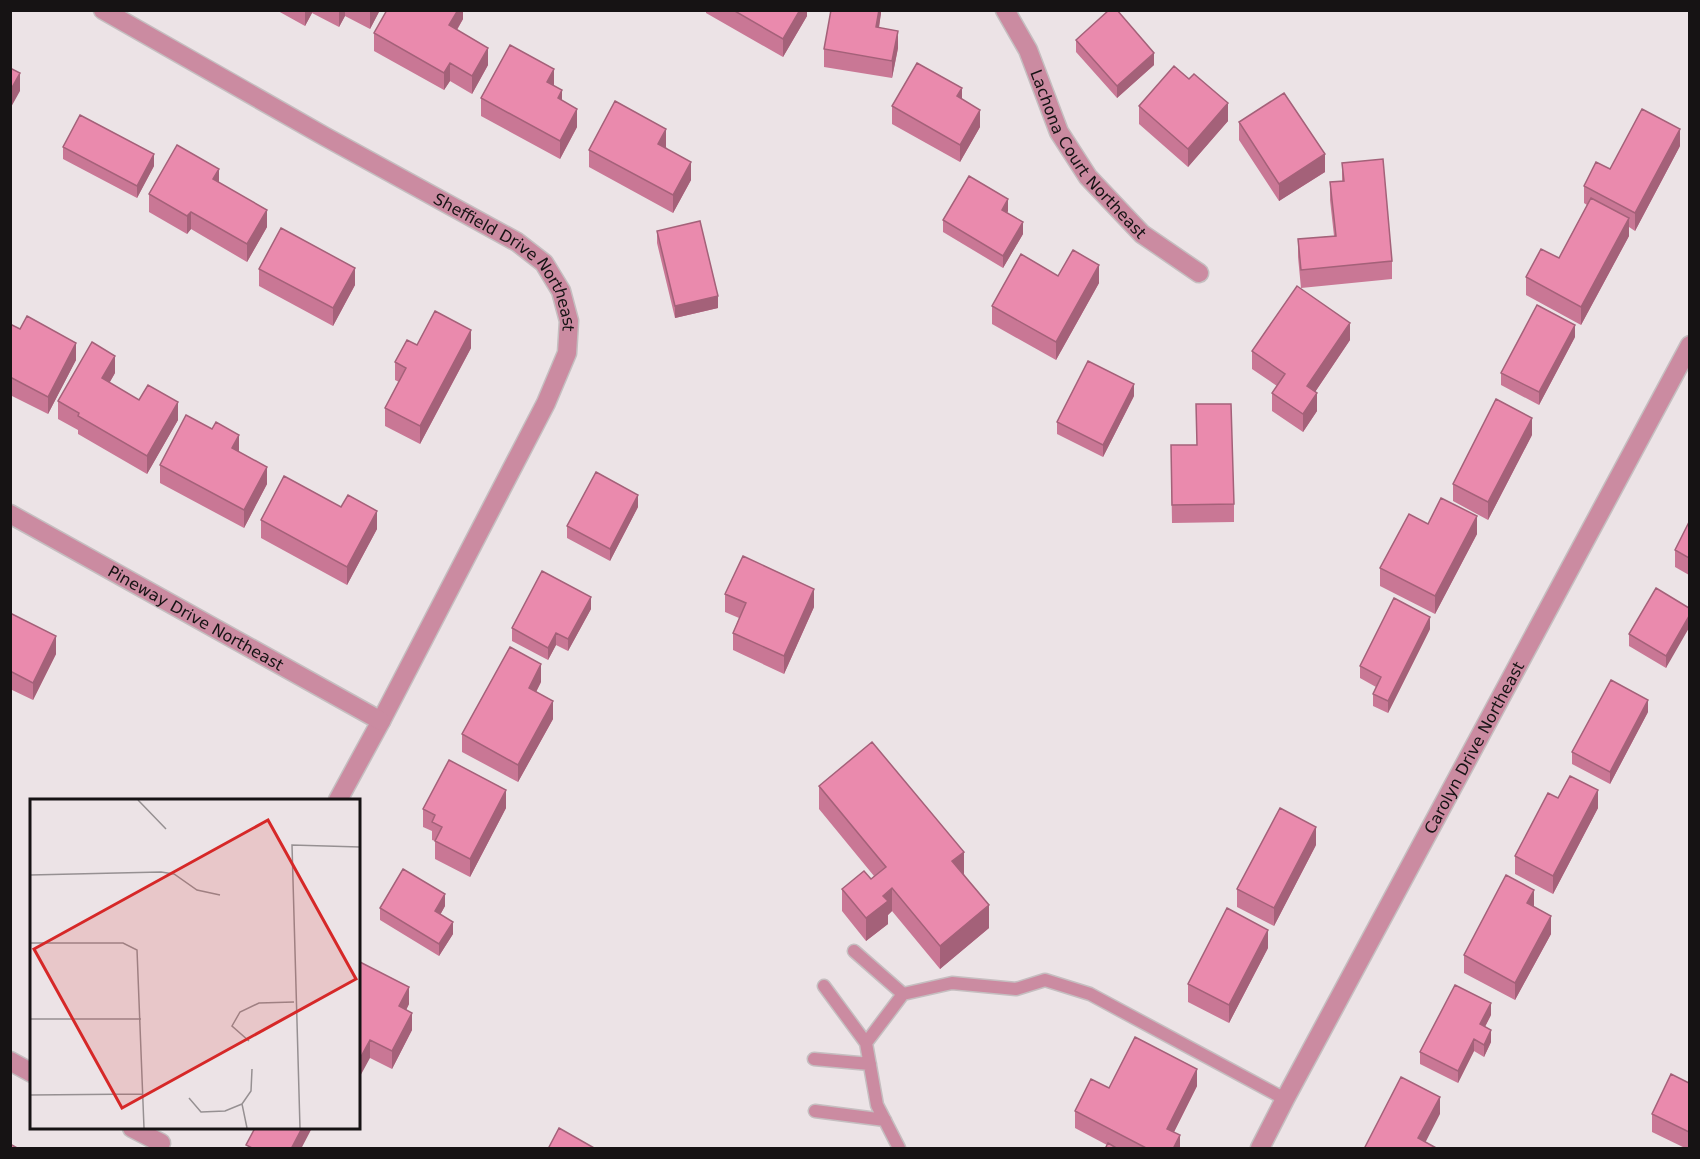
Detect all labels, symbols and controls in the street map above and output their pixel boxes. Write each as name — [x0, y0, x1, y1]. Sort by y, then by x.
street label: Lachona Court Northeast — [1027, 67, 1151, 242]
street label: Sheffield Drive Northeast — [430, 189, 579, 332]
street label: Pineway Drive Northeast — [105, 561, 287, 674]
street label: Carolyn Drive Northeast — [1420, 658, 1528, 837]
inset map — [30, 799, 360, 1129]

